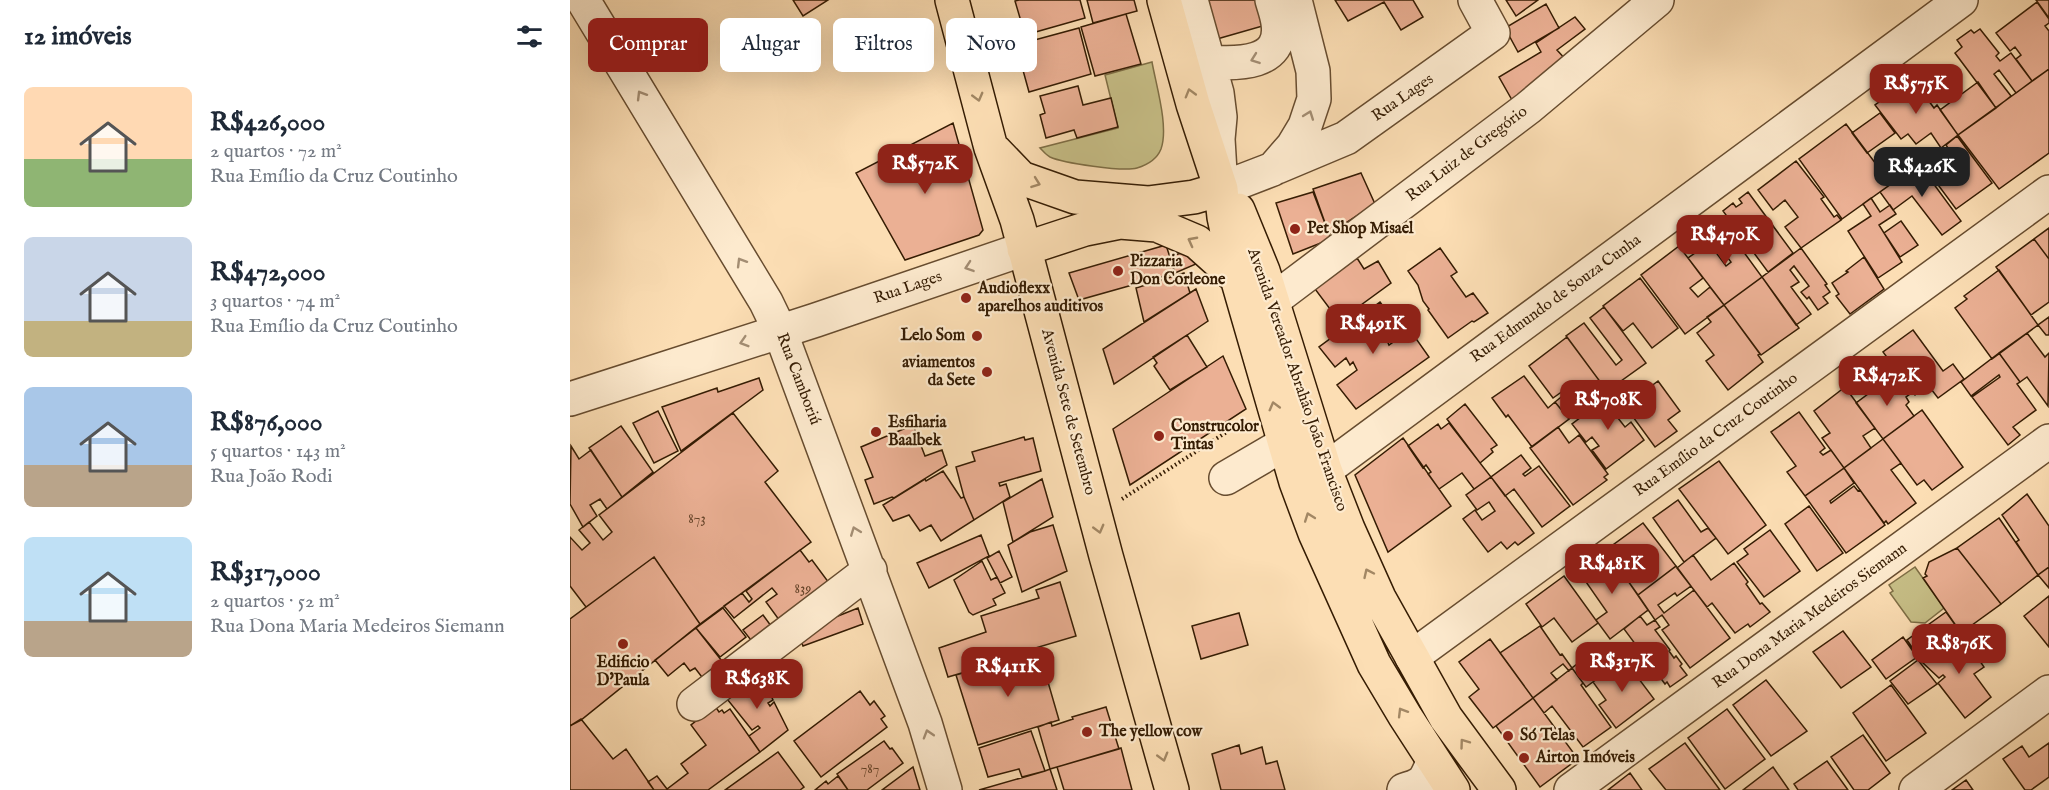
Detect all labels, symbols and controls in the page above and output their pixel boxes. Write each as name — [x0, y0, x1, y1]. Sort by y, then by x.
chip: Comprar — [588, 18, 708, 72]
chip: Alugar — [720, 18, 821, 72]
chip: Filtros — [833, 18, 934, 72]
chip: Novo — [946, 18, 1037, 72]
text: 12 imóveis — [24, 20, 132, 53]
icon: filters — [513, 20, 546, 53]
one-way arrow — [1250, 52, 1261, 64]
pin: R$575K — [1867, 64, 1965, 115]
street label: Rua Lages — [1368, 69, 1438, 126]
text: R$575K — [1884, 71, 1948, 96]
one-way arrow — [1185, 88, 1197, 99]
one-way arrow — [636, 91, 648, 101]
one-way arrow — [970, 92, 983, 102]
street label: Rua Luiz de Gregório — [1402, 102, 1532, 206]
text: R$426,000 — [210, 106, 325, 139]
one-way arrow — [1301, 110, 1314, 121]
icon: home — [72, 111, 144, 183]
text: 2 quartos · 72 m² — [210, 139, 342, 164]
pin: R$572K — [876, 144, 974, 195]
pin: R$426K — [1873, 147, 1971, 198]
text: R$572K — [892, 151, 958, 176]
text: R$426K — [1888, 154, 1956, 179]
text: Rua Emílio da Cruz Coutinho — [210, 164, 458, 189]
one-way arrow — [1030, 176, 1041, 189]
pin: R$470K — [1676, 215, 1774, 266]
place label: Pet Shop Misael — [1307, 219, 1414, 239]
marker: Pet Shop Misael — [1288, 222, 1302, 236]
text: R$470K — [1690, 222, 1760, 247]
street label: Rua Edmundo de Souza Cunha — [1467, 230, 1645, 368]
one-way arrow — [1188, 237, 1198, 248]
street label: Avenida Vereador Abrahão João Francisco — [1242, 245, 1352, 515]
place label: Pizzaria Don Corleone — [1130, 252, 1226, 290]
text: R$472,000 — [210, 256, 326, 289]
one-way arrow — [737, 258, 749, 268]
one-way arrow — [964, 260, 975, 273]
icon: home — [72, 261, 144, 333]
marker: Pizzaria Don Corleone — [1111, 264, 1125, 278]
street label: Rua Lages — [871, 267, 945, 309]
place label: Audioflexx aparelhos auditivos — [977, 279, 1104, 317]
text: 3 quartos · 74 m² — [210, 289, 340, 314]
marker: Audioflexx aparelhos auditivos — [959, 291, 973, 305]
pin: R$491K — [1324, 304, 1422, 355]
text: R$491K — [1340, 311, 1406, 336]
text: Rua Emílio da Cruz Coutinho — [210, 314, 458, 339]
place label: Lelo Som — [901, 326, 966, 346]
street label: Avenida Sete de Setembro — [1036, 326, 1100, 498]
marker: Lelo Som — [970, 329, 984, 343]
street label: Rua Camboriú — [771, 330, 825, 428]
one-way arrow — [739, 335, 750, 347]
place label: aviamentos da Sete — [902, 353, 976, 391]
pin: R$472K — [1838, 356, 1936, 407]
text: R$472K — [1853, 363, 1921, 388]
marker: aviamentos da Sete — [980, 365, 994, 379]
street label: Rua Emílio da Cruz Coutinho — [1630, 368, 1802, 501]
pin: R$708K — [1559, 380, 1657, 431]
text: R$708K — [1574, 387, 1642, 412]
one-way arrow — [1269, 401, 1281, 412]
text: R$876,000 — [210, 406, 323, 439]
icon: home — [72, 411, 144, 483]
place label: Esfiharia Baalbek — [888, 413, 948, 451]
place label: Construcolor Tintas — [1170, 417, 1259, 455]
marker: Esfiharia Baalbek — [869, 425, 883, 439]
marker: Construcolor Tintas — [1152, 429, 1166, 443]
text: 5 quartos · 143 m² — [210, 439, 346, 464]
text: Rua João Rodi — [210, 464, 333, 489]
house number: 873 — [688, 510, 706, 528]
one-way arrow — [1304, 513, 1317, 523]
one-way arrow — [1092, 523, 1104, 533]
one-way arrow — [850, 526, 862, 537]
street label: Rua Dona Maria Medeiros Siemann — [1709, 538, 1912, 693]
pin: R$481K — [1563, 544, 1661, 595]
text: R$481K — [1579, 551, 1645, 576]
text: R$317,000 — [210, 556, 321, 589]
icon: home — [72, 561, 144, 633]
one-way arrow — [1364, 569, 1376, 580]
house number: 839 — [795, 580, 811, 598]
text: 2 quartos · 52 m² — [210, 589, 340, 614]
text: Rua Dona Maria Medeiros Siemann — [210, 614, 505, 639]
pin: R$876K — [1910, 624, 2008, 675]
text: R$876K — [1926, 631, 1992, 656]
marker: Edificio D'Paula — [616, 637, 630, 651]
pin: R$317K — [1573, 642, 1671, 693]
pin: R$411K — [959, 647, 1057, 698]
text: R$317K — [1590, 649, 1654, 674]
place label: Edificio D'Paula — [597, 653, 651, 691]
text: R$411K — [975, 654, 1041, 679]
pin: R$638K — [708, 659, 806, 710]
text: R$638K — [725, 666, 789, 691]
one-way arrow — [1398, 708, 1410, 718]
place label: The yellow cow — [1098, 722, 1203, 742]
marker: The yellow cow — [1080, 725, 1094, 739]
place label: Só Telas — [1520, 726, 1575, 746]
one-way arrow — [923, 729, 935, 740]
marker: Só Telas — [1501, 729, 1515, 743]
one-way arrow — [1460, 738, 1471, 749]
place label: Airton Imóveis — [1535, 748, 1635, 768]
marker: Airton Imóveis — [1517, 751, 1531, 765]
one-way arrow — [1155, 752, 1168, 762]
house number: 787 — [861, 760, 879, 778]

